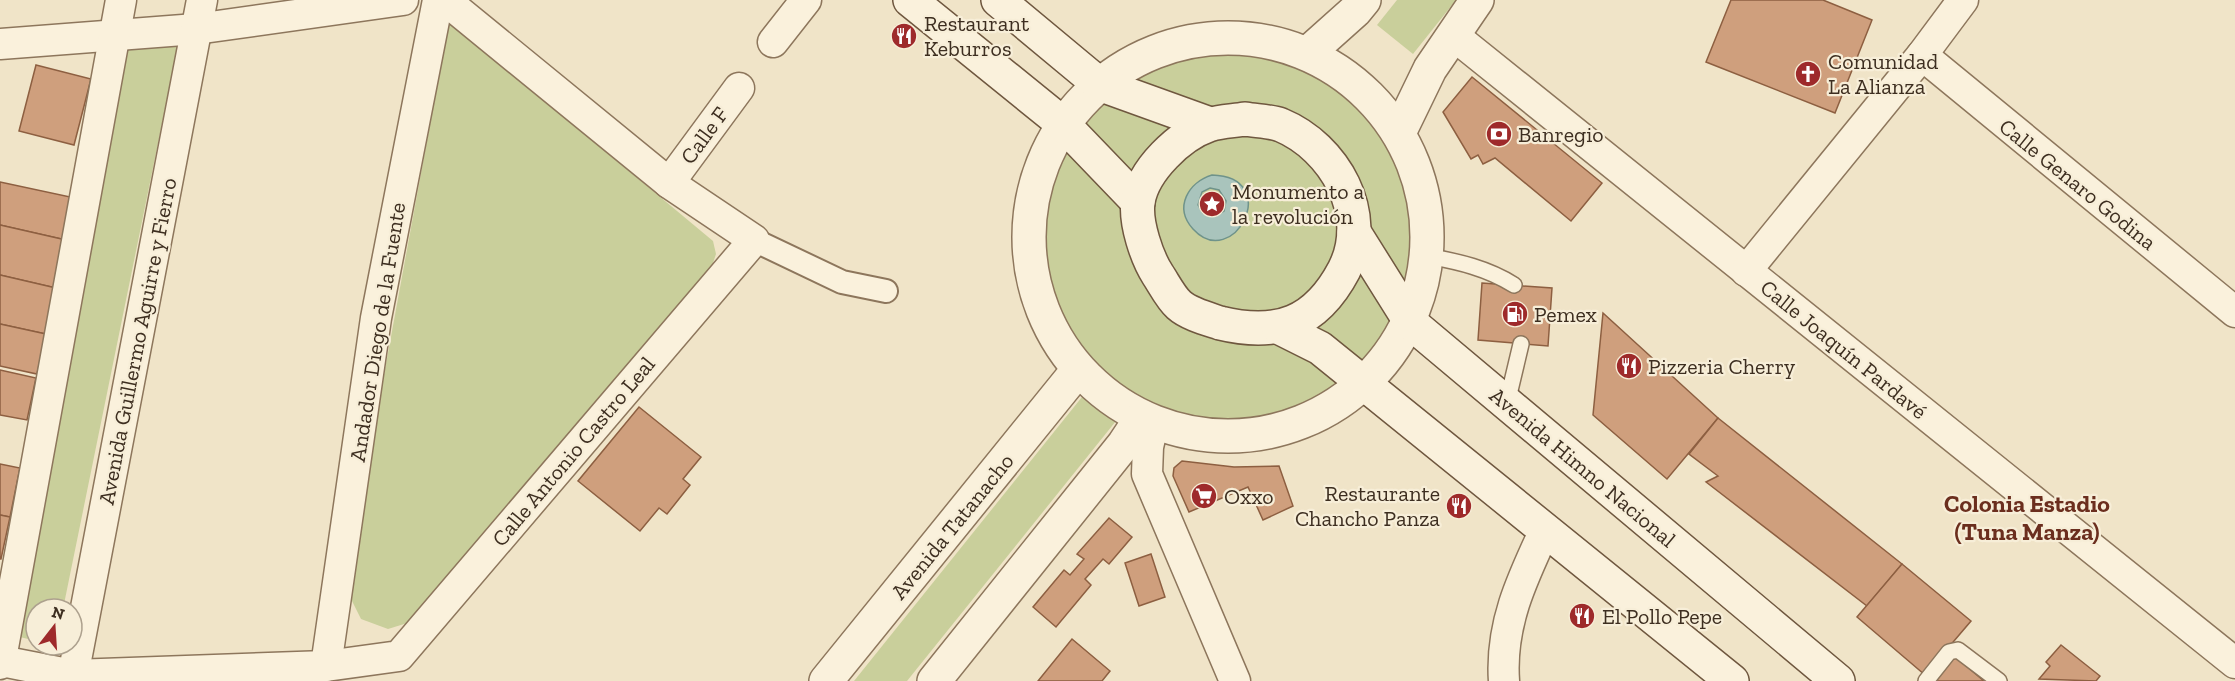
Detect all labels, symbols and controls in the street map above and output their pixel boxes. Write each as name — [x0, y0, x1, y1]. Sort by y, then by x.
place label: Restaurant Keburros — [924, 10, 1030, 62]
restaurant icon: Restaurant Keburros — [889, 21, 919, 51]
place label: Comunidad La Alianza — [1828, 48, 1938, 100]
church icon: Comunidad La Alianza — [1793, 59, 1823, 89]
street label: Calle F — [675, 101, 734, 169]
street label: Calle Genaro Godina — [1994, 113, 2162, 256]
bank icon: Banregio — [1484, 119, 1514, 149]
place label: Banregio — [1518, 121, 1604, 148]
street label: Avenida Guillermo Aguirre y Fierro — [93, 175, 182, 507]
place label: Monumento a la revolución — [1232, 178, 1365, 230]
place icon: Monumento a la revolución — [1197, 189, 1227, 219]
street label: Andador Diego de la Fuente — [344, 201, 411, 464]
street label: Calle Joaquín Pardavé — [1755, 274, 1932, 425]
fuel station icon: Pemex — [1500, 299, 1530, 329]
place label: Pemex — [1534, 301, 1597, 328]
street label: Calle Antonio Castro Leal — [486, 351, 661, 552]
restaurant icon: Pizzeria Cherry — [1614, 351, 1644, 381]
place label: Pizzeria Cherry — [1648, 353, 1796, 380]
street label: Avenida Himno Nacional — [1484, 382, 1681, 553]
street label: Avenida Tatanacho — [885, 448, 1019, 605]
place label: Restaurante Chancho Panza — [1295, 480, 1440, 532]
supermarket icon: Oxxo — [1189, 481, 1219, 511]
place label: Oxxo — [1224, 483, 1273, 510]
district label: Colonia Estadio (Tuna Manza) — [1944, 489, 2110, 546]
restaurant icon: Restaurante Chancho Panza — [1444, 491, 1474, 521]
north arrow — [24, 597, 84, 657]
restaurant icon: El Pollo Pepe — [1567, 601, 1597, 631]
text: N — [50, 602, 67, 624]
place label: El Pollo Pepe — [1602, 603, 1722, 630]

